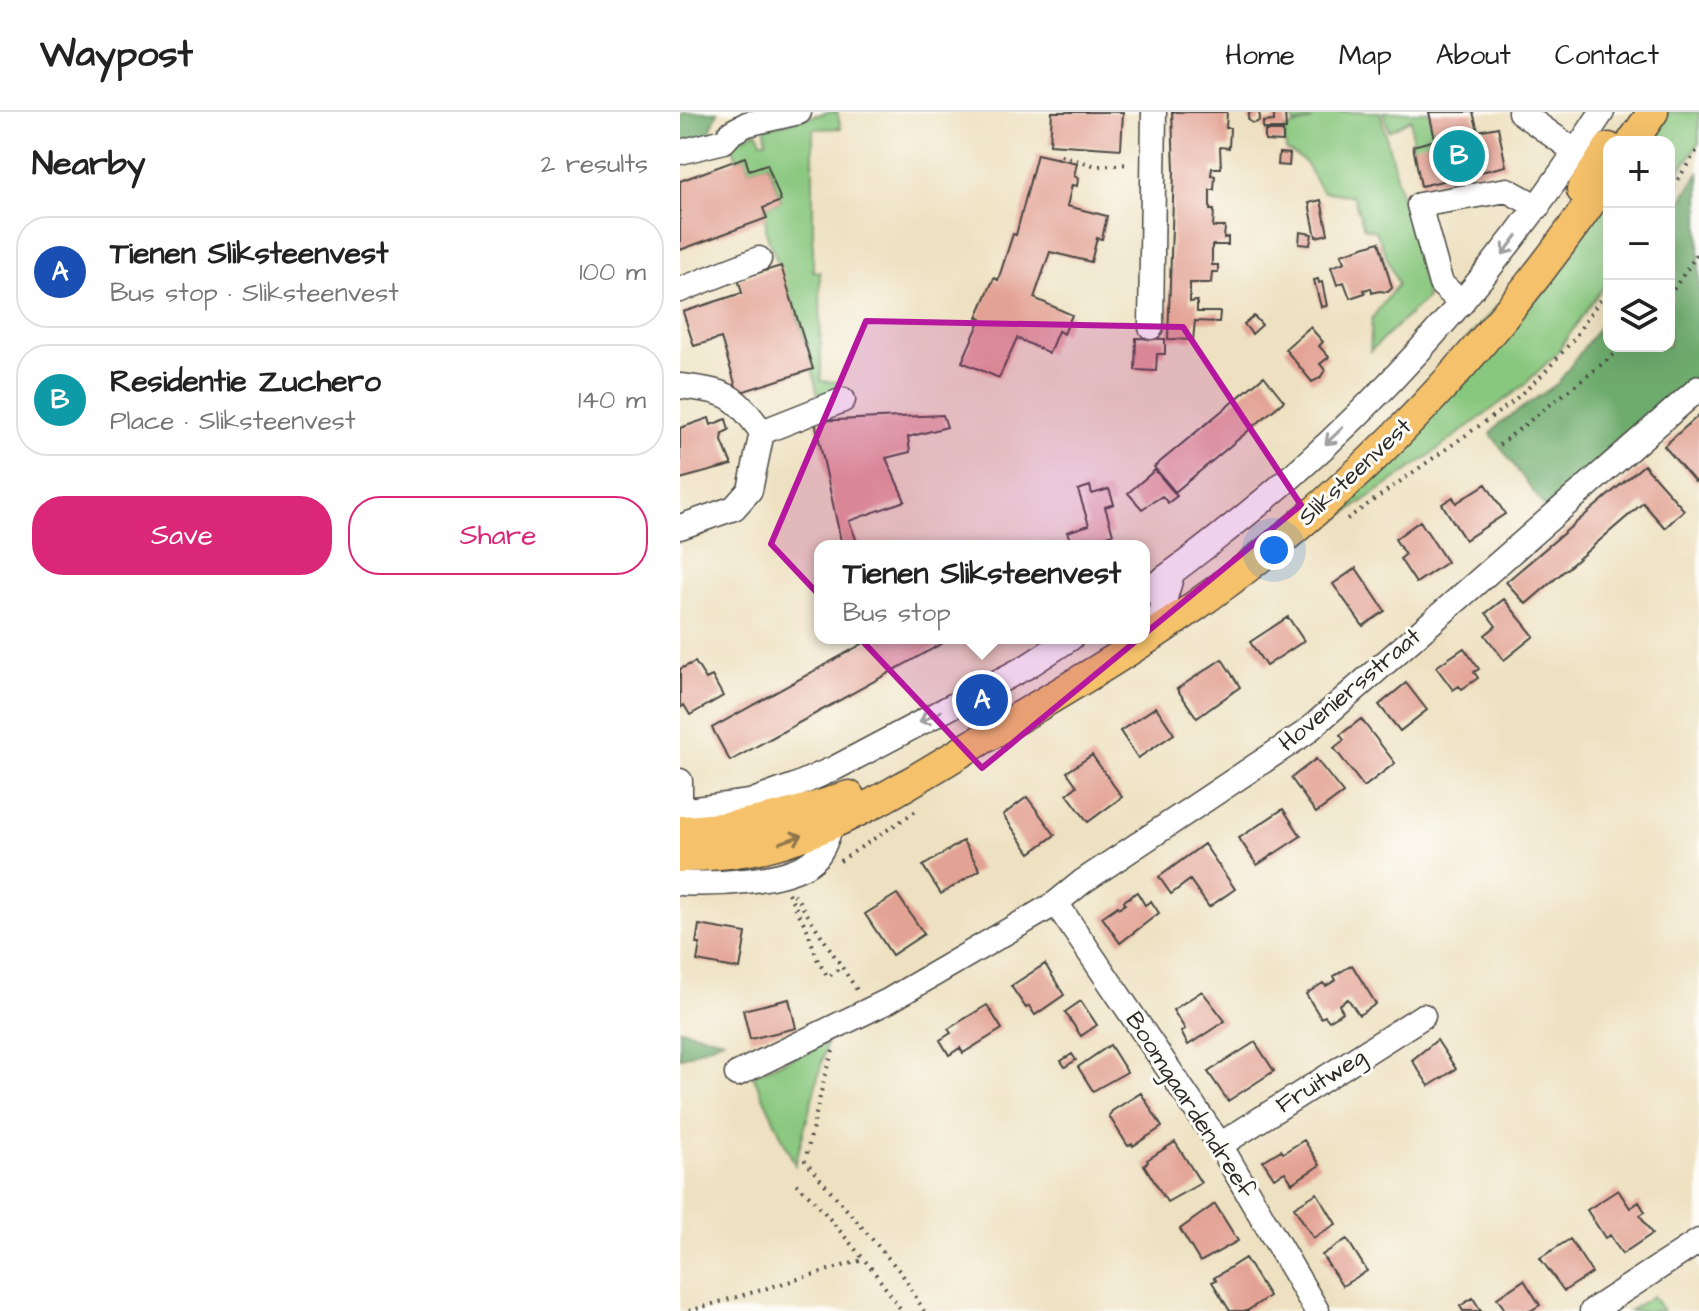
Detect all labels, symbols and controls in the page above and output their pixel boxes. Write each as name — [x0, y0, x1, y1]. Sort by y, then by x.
text: Waypost — [40, 29, 193, 81]
text: Home — [1225, 36, 1295, 75]
text: Map — [1339, 36, 1392, 75]
text: About — [1436, 36, 1511, 75]
text: Contact — [1555, 36, 1659, 75]
pin: B — [1433, 126, 1485, 186]
map controls — [1603, 136, 1675, 352]
button: + — [1603, 136, 1675, 208]
text: Nearby — [32, 140, 146, 188]
text: 2 results — [540, 146, 648, 182]
button: − — [1603, 208, 1675, 280]
text: Tienen Sliksteenvest — [110, 233, 388, 275]
one-way arrow — [1501, 234, 1518, 255]
text: A — [52, 254, 68, 290]
text: 100 m — [579, 254, 646, 290]
text: Bus stop · Sliksteenvest — [110, 275, 399, 311]
button: layers — [1603, 280, 1675, 352]
text: Residentie Zuchero — [110, 361, 381, 403]
text: B — [51, 382, 69, 418]
text: 140 m — [578, 382, 646, 418]
text: Place · Sliksteenvest — [110, 403, 355, 439]
street label: Sliksteenvest — [1291, 410, 1420, 534]
one-way arrow — [1324, 427, 1344, 446]
button: Save — [32, 496, 332, 575]
button: Share — [348, 496, 648, 575]
your location — [1254, 530, 1294, 570]
popup — [814, 540, 1150, 644]
text: Tienen Sliksteenvest — [843, 553, 1121, 595]
text: Bus stop — [843, 595, 951, 631]
street label: Hoveniersstraat — [1271, 620, 1429, 760]
pin: A — [956, 670, 1008, 730]
one-way arrow — [919, 710, 943, 726]
one-way arrow — [778, 831, 803, 845]
street label: Boomgaardendreef — [1116, 1005, 1263, 1206]
street label: Fruitweg — [1270, 1040, 1373, 1123]

